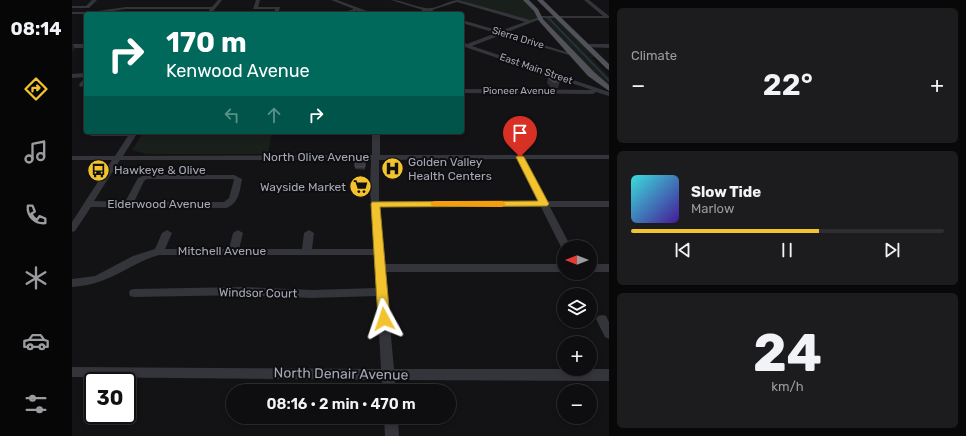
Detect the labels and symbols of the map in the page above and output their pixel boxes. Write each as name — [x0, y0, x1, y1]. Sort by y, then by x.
street label: Sierra Drive — [491, 24, 546, 52]
street label: East Main Street — [498, 51, 574, 87]
street label: Pioneer Avenue — [483, 85, 556, 97]
pin — [503, 116, 537, 157]
street label: North Olive Avenue — [263, 150, 370, 164]
place label: Golden Valley Health Centers — [408, 155, 492, 183]
hospital icon: Golden Valley Health Centers — [380, 156, 406, 182]
bus stop icon: Hawkeye & Olive — [86, 157, 112, 183]
place label: Hawkeye & Olive — [114, 163, 206, 177]
supermarket icon: Wayside Market — [348, 174, 374, 200]
place label: Wayside Market — [260, 180, 346, 194]
street label: Elderwood Avenue — [107, 197, 211, 211]
north arrow — [557, 240, 597, 280]
street label: Mitchell Avenue — [178, 244, 266, 258]
street label: Windsor Court — [219, 285, 298, 301]
position arrow — [363, 298, 405, 340]
street label: North Denair Avenue — [274, 364, 409, 384]
speed limit sign: 30 — [84, 372, 136, 424]

